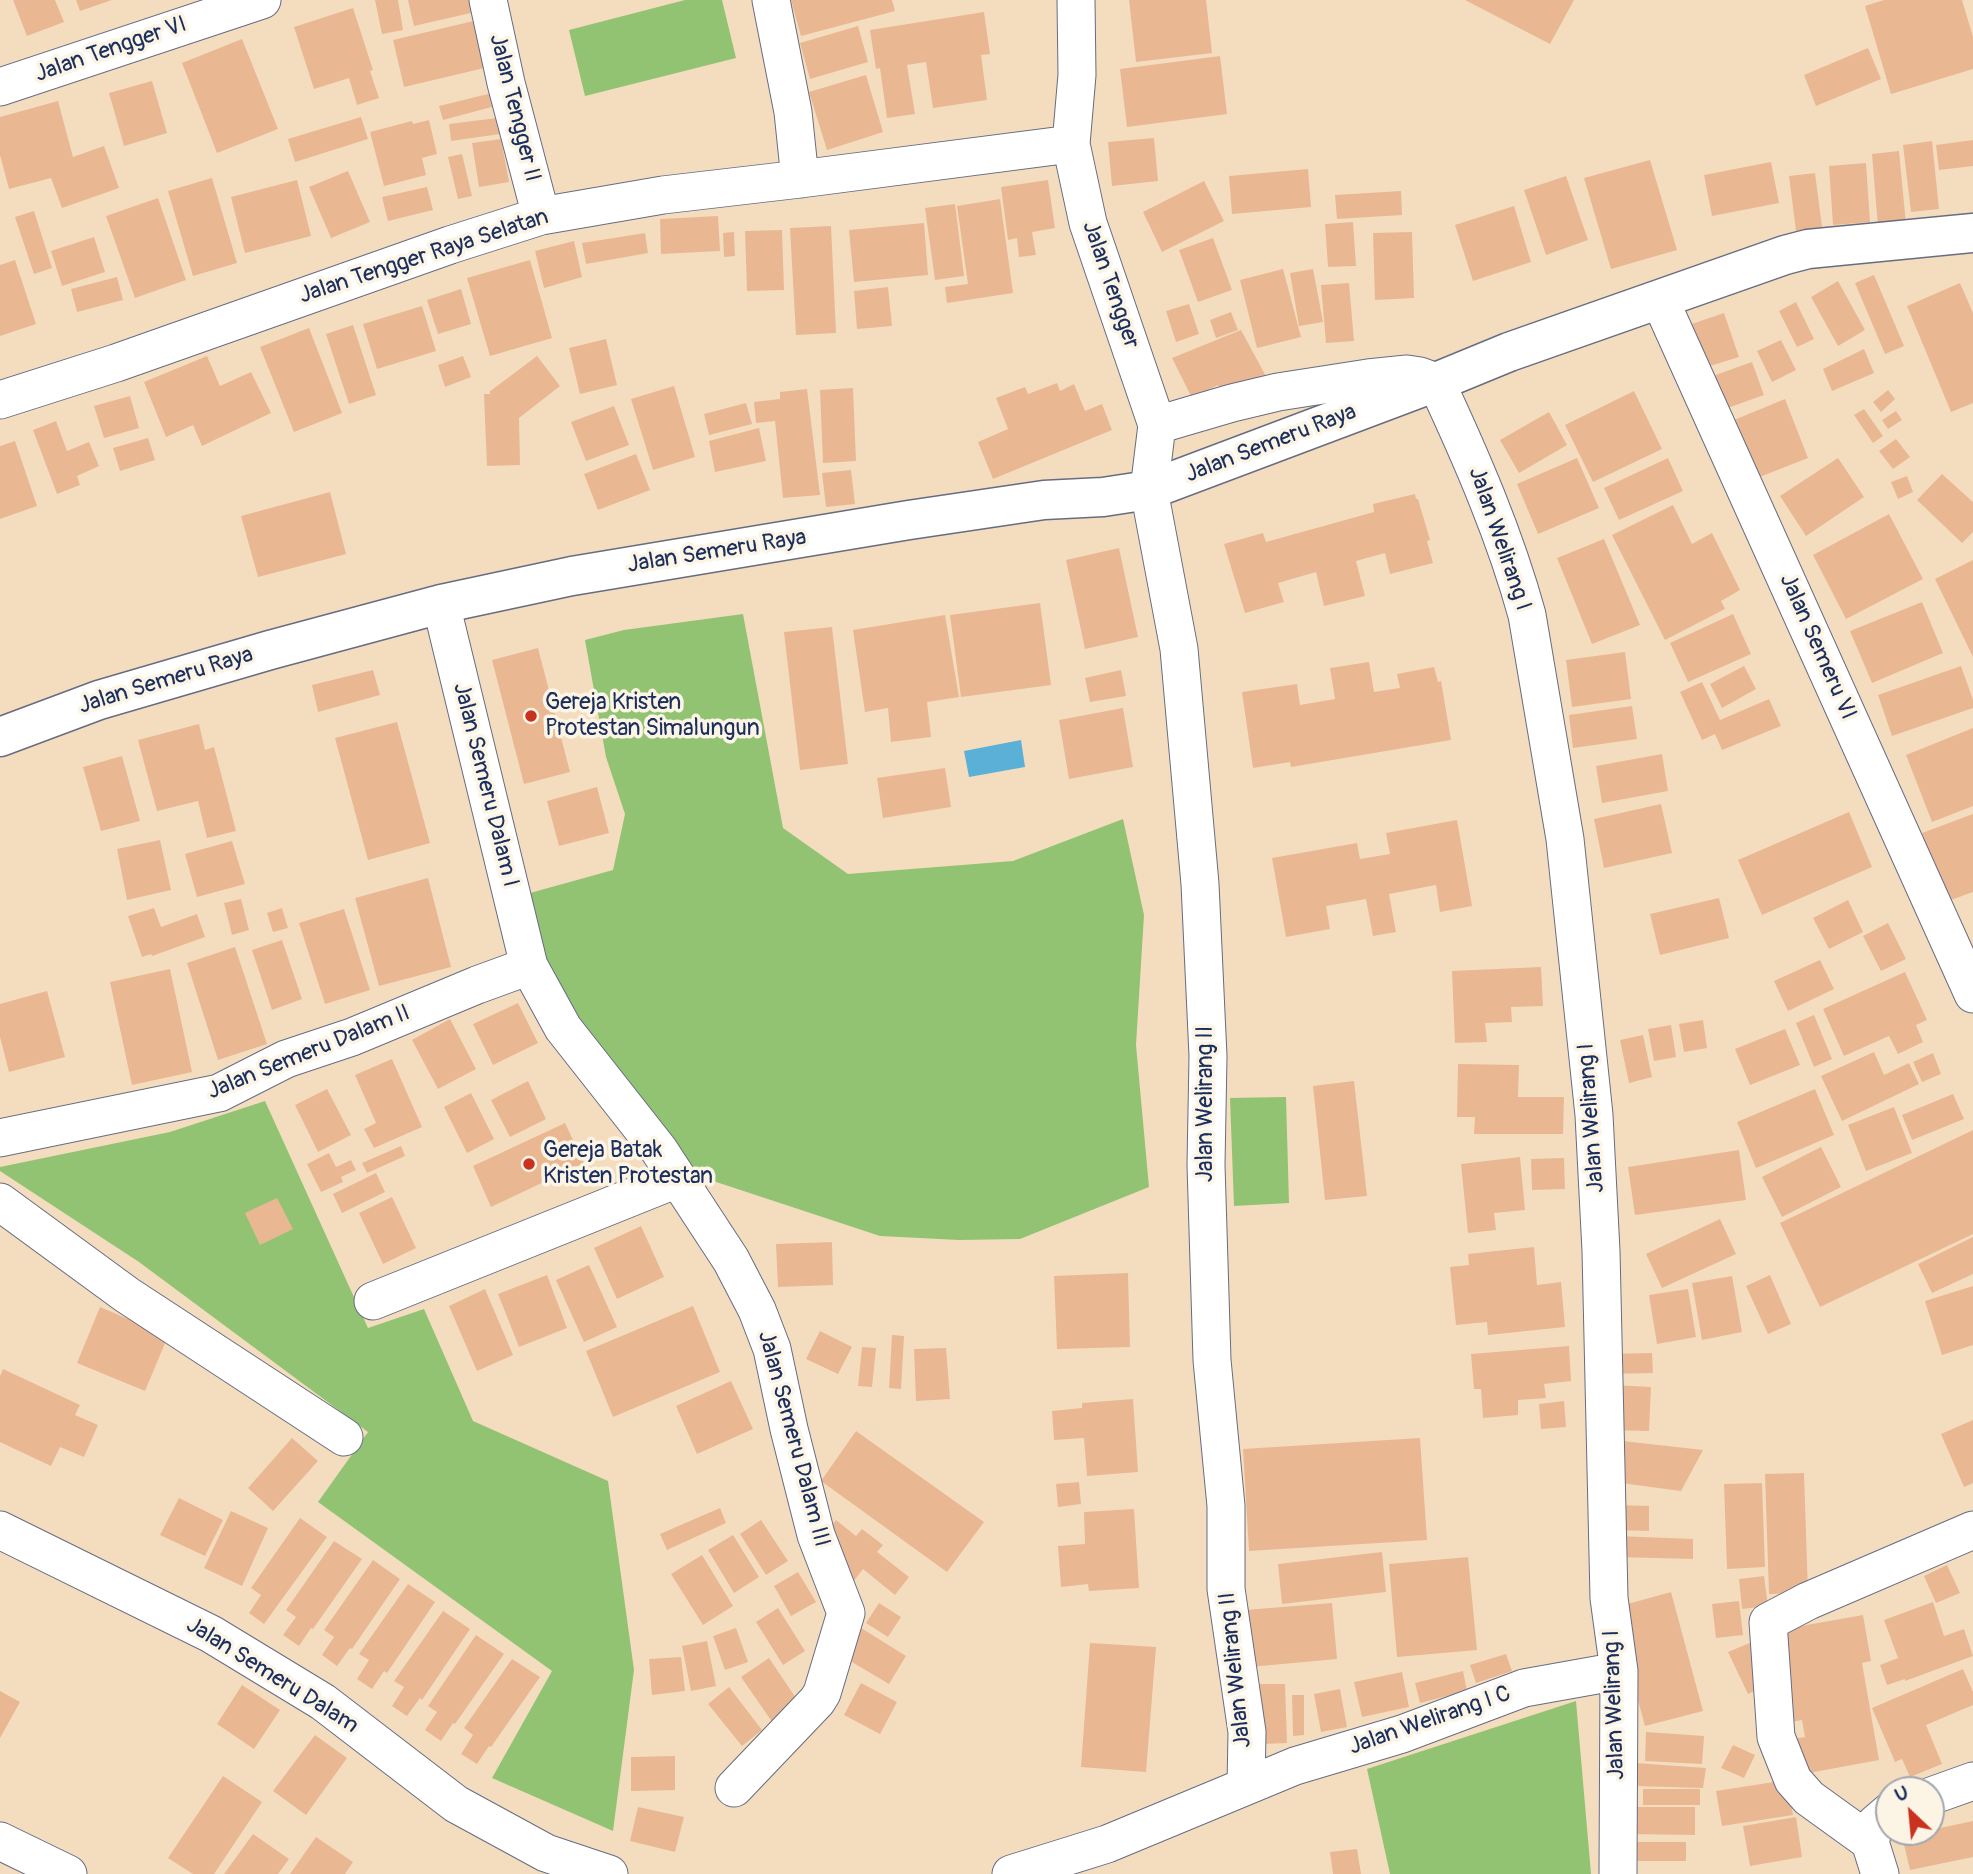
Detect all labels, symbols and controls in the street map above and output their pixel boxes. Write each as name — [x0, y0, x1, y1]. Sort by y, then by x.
street label: Jalan Tengger VI — [32, 11, 190, 89]
street label: Jalan Tengger II — [482, 31, 546, 185]
street label: Jalan Tengger Raya Selatan — [296, 204, 552, 310]
street label: Jalan Tengger — [1075, 218, 1145, 352]
street label: Jalan Semeru Raya — [1182, 399, 1360, 489]
street label: Jalan Welirang I — [1462, 464, 1536, 614]
street label: Jalan Semeru Raya — [626, 524, 808, 580]
street label: Jalan Semeru VI — [1773, 570, 1861, 724]
street label: Jalan Semeru Raya — [76, 641, 256, 721]
street label: Jalan Semeru Dalam I — [446, 680, 524, 890]
place label: Gereja Kristen Protestan Simalungun — [545, 689, 760, 743]
marker: Gereja Kristen Protestan Simalungun — [523, 708, 539, 724]
street label: Jalan Semeru Dalam II — [204, 1000, 414, 1106]
street label: Jalan Welirang II — [1192, 1026, 1220, 1182]
street label: Jalan Welirang I — [1573, 1042, 1611, 1194]
place label: Gereja Batak Kristen Protestan — [543, 1137, 713, 1191]
marker: Gereja Batak Kristen Protestan — [521, 1156, 537, 1172]
street label: Jalan Semeru Dalam III — [751, 1328, 835, 1550]
street label: Jalan Welirang II — [1214, 1591, 1258, 1749]
street label: Jalan Semeru Dalam — [181, 1612, 363, 1740]
street label: Jalan Welirang I — [1599, 1630, 1631, 1780]
street label: Jalan Welirang I C — [1346, 1680, 1514, 1762]
north arrow — [1875, 1776, 1945, 1846]
text: U — [1891, 1780, 1913, 1807]

